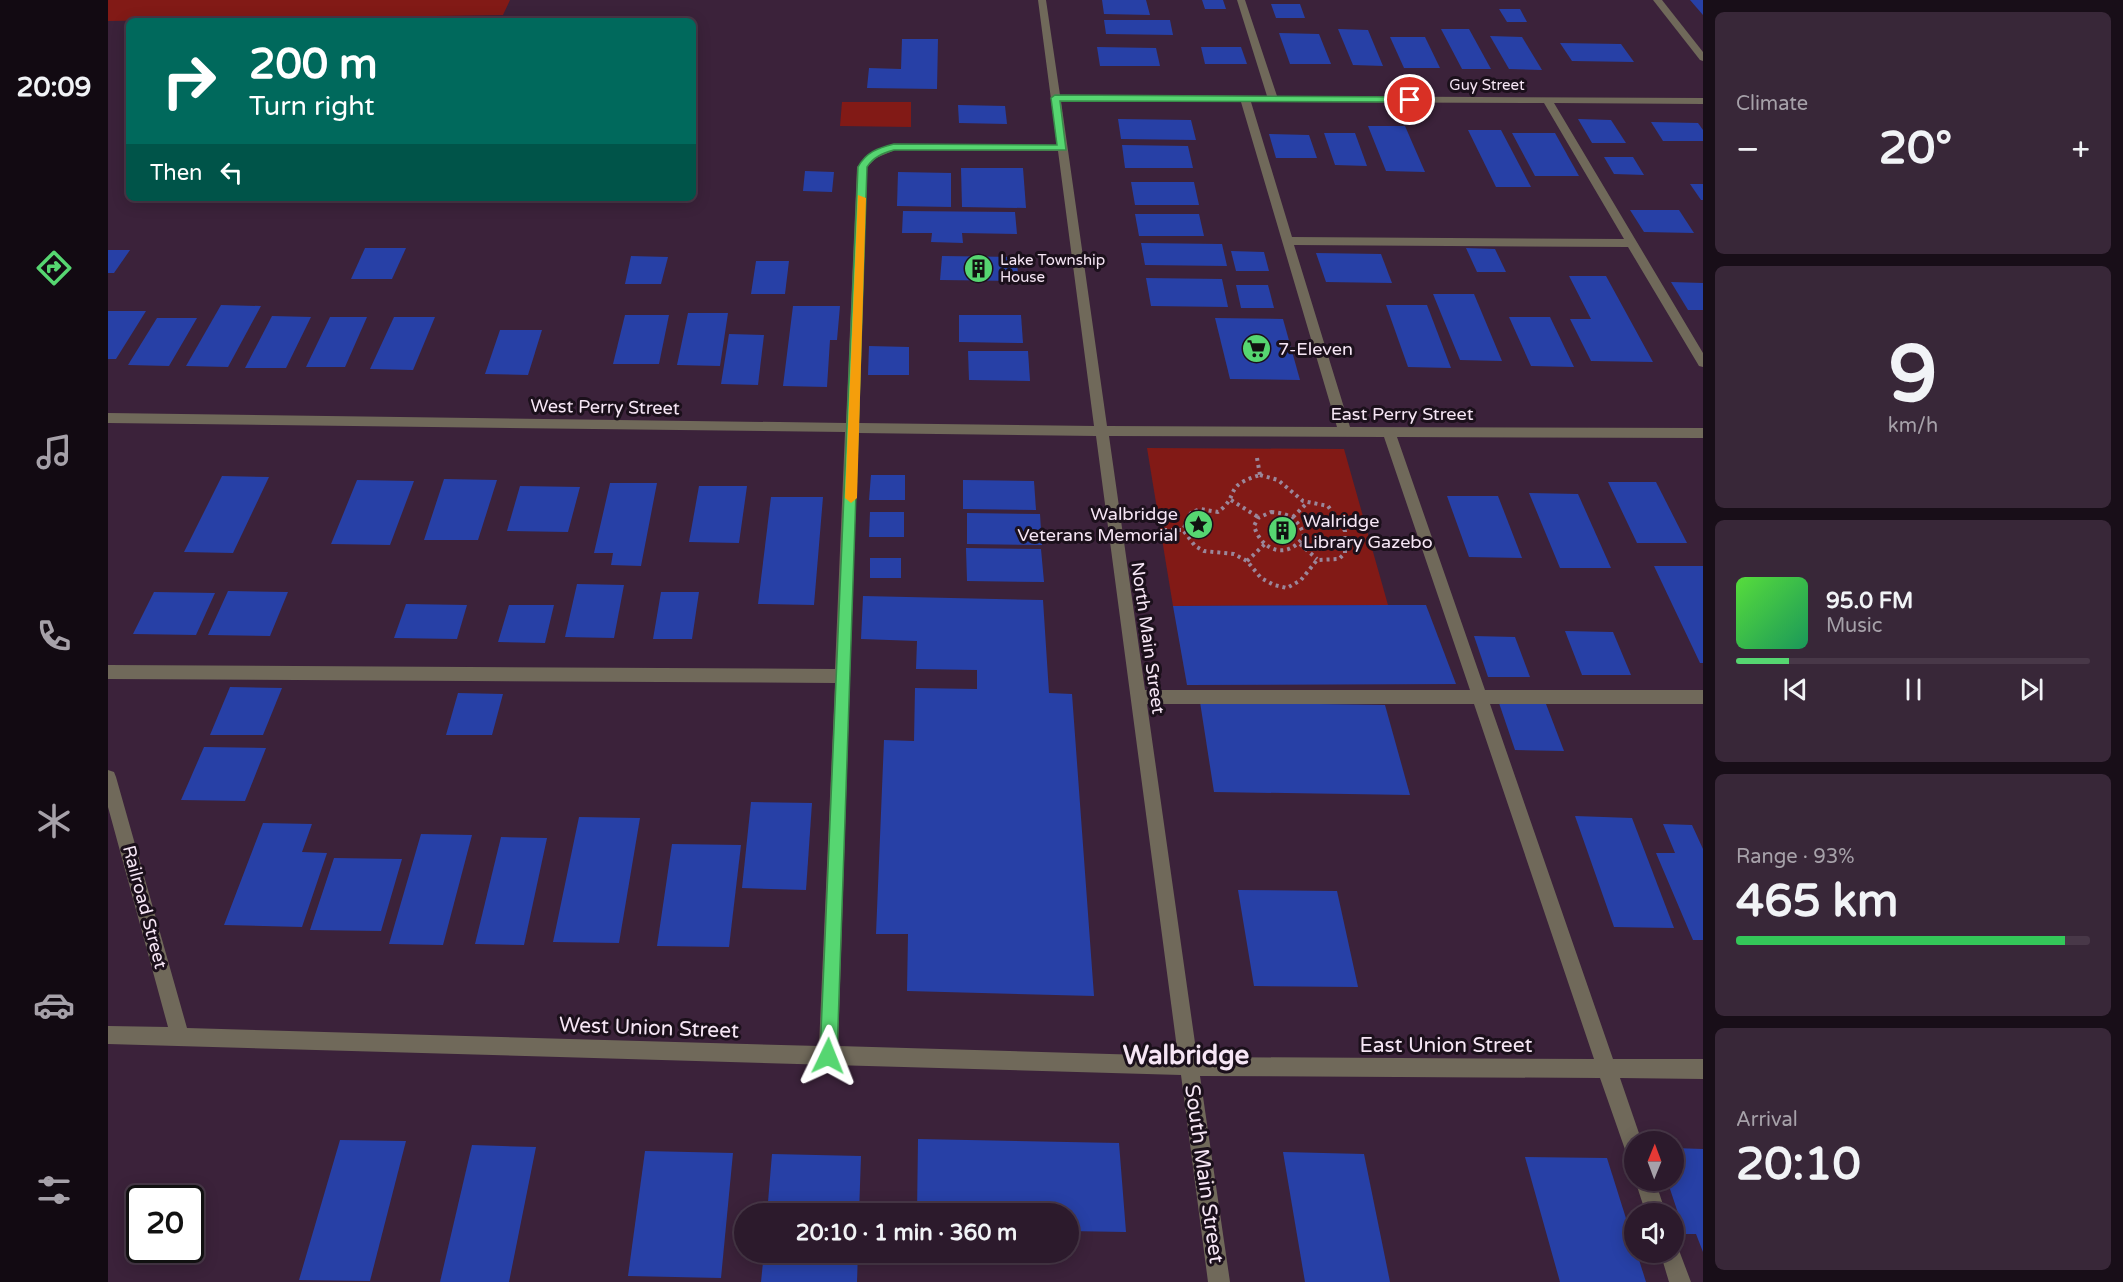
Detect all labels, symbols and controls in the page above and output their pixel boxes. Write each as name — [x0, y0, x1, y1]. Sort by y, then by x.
text: 200 m — [249, 39, 378, 90]
icon: right — [150, 42, 228, 120]
text: 20:09 — [17, 71, 91, 104]
pin — [1384, 74, 1435, 125]
street label: Guy Street — [1449, 76, 1525, 94]
icon: arrive — [1393, 83, 1426, 116]
text: Turn right — [249, 90, 375, 123]
text: Climate — [1736, 92, 1808, 116]
text: 20° — [1879, 122, 1952, 176]
text: − — [1736, 130, 1760, 169]
text: + — [2071, 130, 2090, 169]
icon: left — [215, 156, 248, 189]
text: Then — [150, 160, 203, 186]
icon: directions — [33, 247, 75, 289]
place label: Lake Township House — [1000, 251, 1105, 286]
building icon: Lake Township House — [963, 253, 995, 285]
text: 9 — [1889, 328, 1937, 422]
supermarket icon: 7-Eleven — [1241, 333, 1273, 365]
place label: 7-Eleven — [1278, 338, 1353, 360]
street label: West Perry Street — [530, 395, 680, 419]
street label: East Perry Street — [1330, 403, 1474, 425]
text: km/h — [1888, 414, 1938, 438]
icon: music — [33, 431, 75, 473]
place label: Walbridge Veterans Memorial — [1017, 503, 1178, 546]
place icon: Walbridge Veterans Memorial — [1183, 508, 1215, 540]
place label: Walridge Library Gazebo — [1303, 510, 1433, 553]
building icon: Walridge Library Gazebo — [1266, 515, 1298, 547]
street label: North Main Street — [1126, 560, 1170, 716]
text: 95.0 FM — [1826, 588, 1913, 614]
text: Music — [1826, 614, 1882, 638]
icon: phone — [33, 615, 75, 657]
icon: previous — [1779, 673, 1812, 706]
icon: pause — [1897, 673, 1930, 706]
icon: next — [2015, 673, 2048, 706]
icon: climate — [33, 800, 75, 842]
street label: Railroad Street — [118, 843, 172, 971]
text: Range · 93% — [1736, 845, 1855, 869]
text: 465 km — [1736, 875, 1898, 929]
icon: car — [33, 984, 75, 1026]
street label: West Union Street — [558, 1012, 740, 1044]
position arrow — [796, 1024, 860, 1088]
street label: East Union Street — [1359, 1033, 1533, 1058]
district label: Walbridge — [1123, 1040, 1250, 1071]
street label: South Main Street — [1179, 1083, 1229, 1265]
text: Arrival — [1736, 1108, 1798, 1132]
north arrow — [1624, 1131, 1684, 1191]
map controls — [1624, 1131, 1684, 1263]
text: 20:10 — [1736, 1138, 1861, 1192]
icon: filters — [33, 1169, 75, 1211]
speed limit sign: 20 — [126, 1185, 204, 1263]
button: sound — [1624, 1203, 1684, 1263]
text: 20:10 · 1 min · 360 m — [796, 1220, 1017, 1246]

